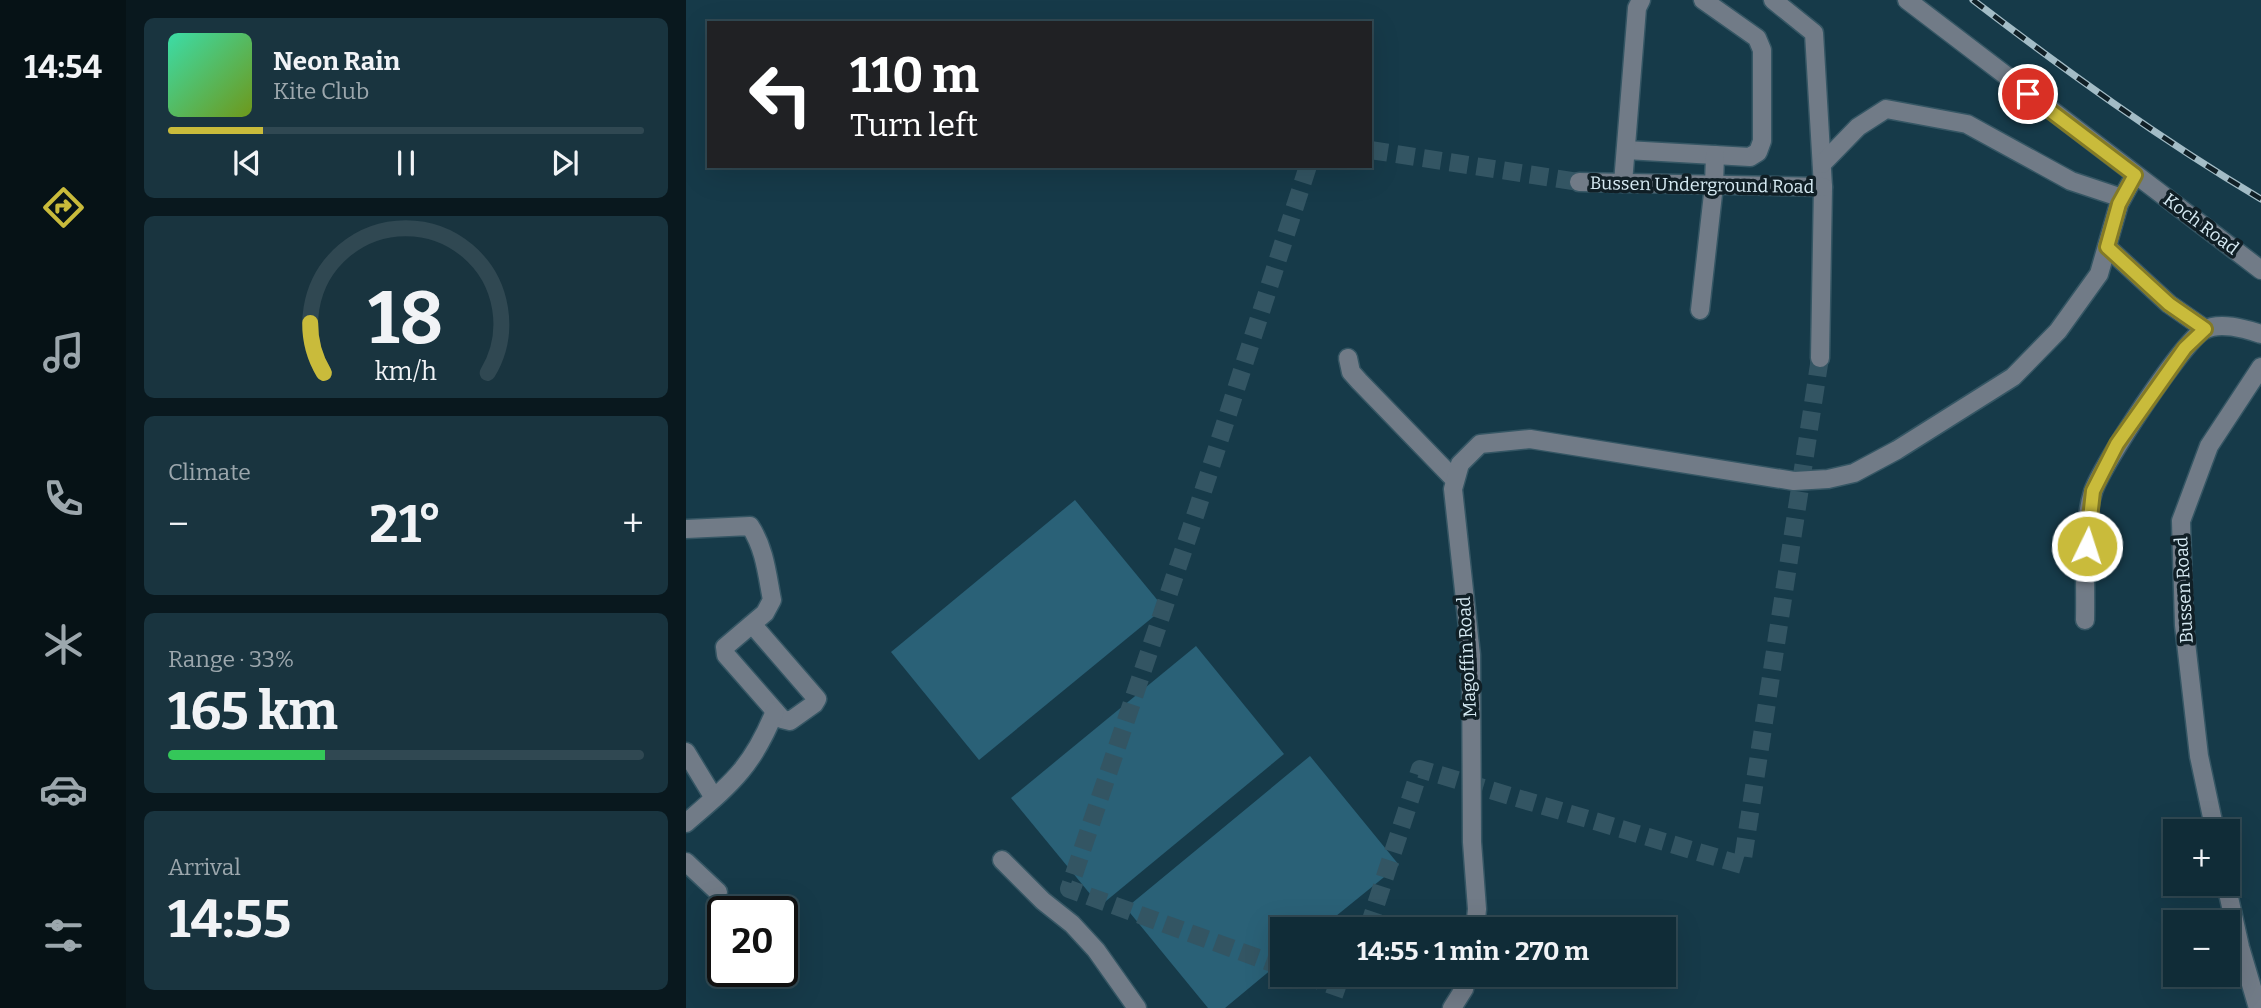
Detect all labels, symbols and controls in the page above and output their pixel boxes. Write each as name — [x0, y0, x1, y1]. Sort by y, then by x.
text: Neon Rain — [273, 46, 400, 77]
text: 110 m — [850, 46, 979, 105]
text: 14:54 — [24, 48, 102, 86]
icon: left — [735, 49, 826, 140]
pin — [1998, 64, 2058, 124]
icon: arrive — [2009, 75, 2047, 113]
text: Kite Club — [273, 77, 369, 105]
text: Turn left — [850, 106, 978, 144]
icon: previous — [228, 144, 266, 182]
icon: pause — [387, 144, 425, 182]
icon: next — [546, 144, 584, 182]
street label: Bussen Underground Road — [1590, 172, 1815, 198]
icon: directions — [39, 183, 88, 232]
street label: Koch Road — [2159, 189, 2243, 260]
text: 18 — [368, 275, 444, 362]
icon: music — [39, 328, 88, 377]
text: km/h — [375, 356, 437, 386]
text: Climate — [168, 458, 251, 486]
icon: phone — [39, 474, 88, 523]
text: 21° — [369, 493, 442, 556]
text: − — [168, 501, 189, 547]
text: + — [622, 501, 644, 547]
position arrow — [2050, 509, 2124, 583]
street label: Bussen Road — [2170, 536, 2198, 644]
street label: Magoffin Road — [1453, 595, 1481, 718]
icon: climate — [39, 620, 88, 669]
text: Range · 33% — [168, 645, 294, 673]
text: 165 km — [168, 680, 338, 743]
icon: car — [39, 765, 88, 814]
map controls — [2163, 819, 2240, 987]
button: + — [2163, 819, 2240, 896]
text: Arrival — [168, 853, 241, 881]
text: 14:55 — [168, 888, 291, 951]
speed limit sign: 20 — [707, 896, 798, 987]
button: − — [2163, 910, 2240, 987]
icon: filters — [39, 911, 88, 960]
text: 14:55 · 1 min · 270 m — [1357, 936, 1589, 967]

